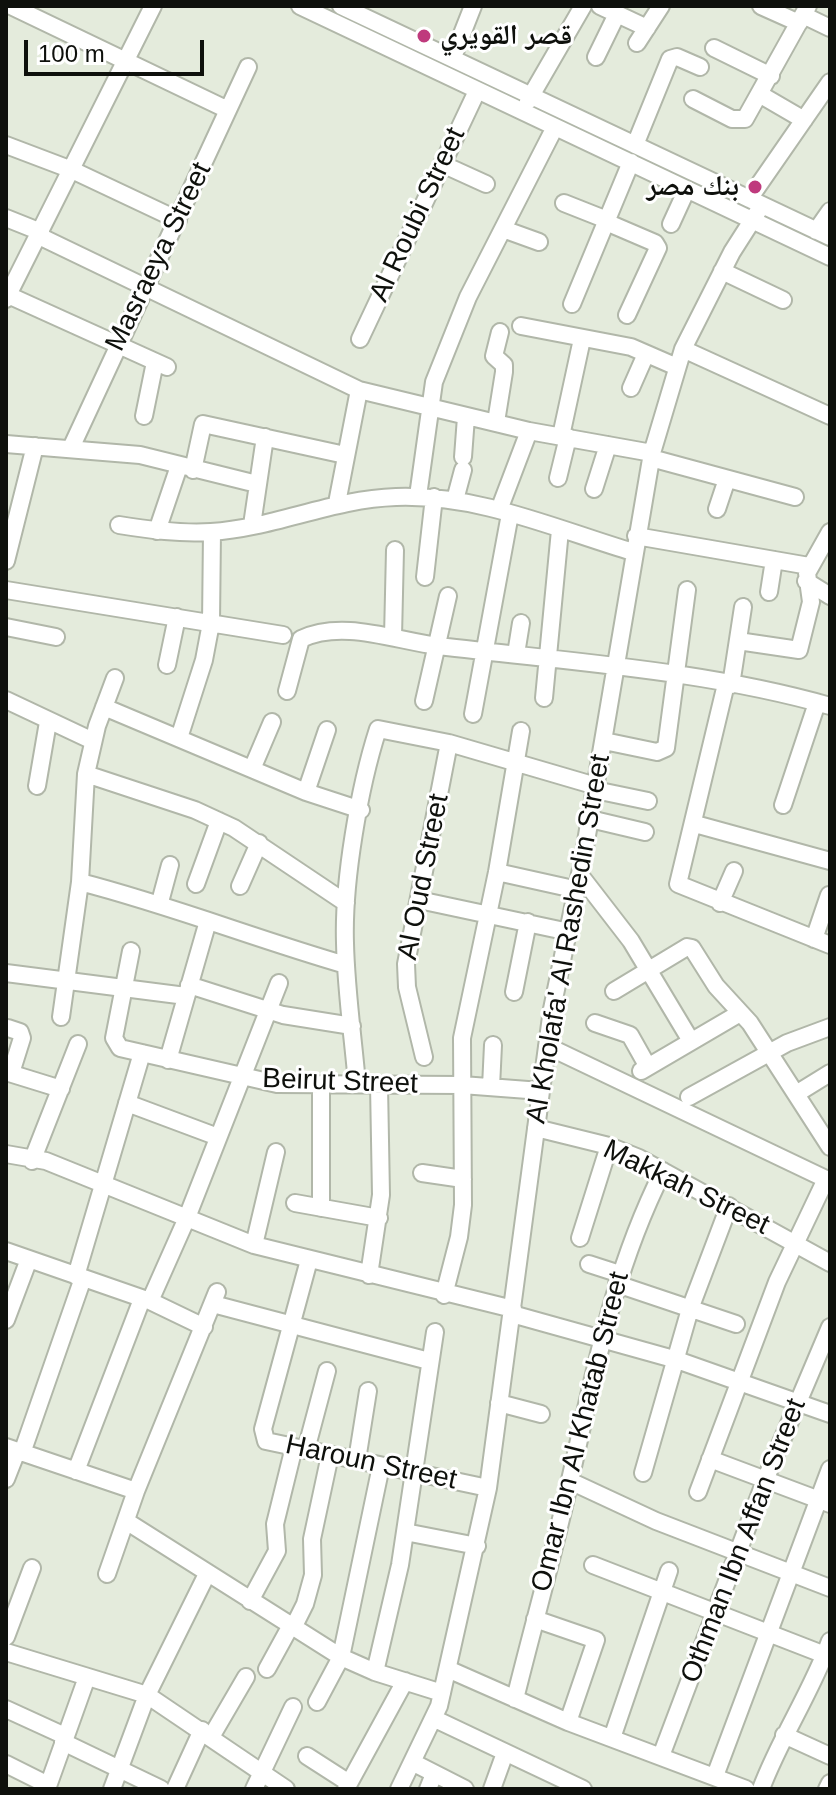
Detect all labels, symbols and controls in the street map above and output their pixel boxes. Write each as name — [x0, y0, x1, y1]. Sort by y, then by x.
place label: قصر القويري — [440, 19, 572, 53]
scale bar — [28, 24, 208, 74]
marker: قصر القويري — [415, 27, 433, 45]
text: 100 m — [38, 40, 105, 67]
street label: Al Roubi Street — [363, 123, 473, 307]
street label: Masraeya Street — [99, 157, 219, 357]
place label: بنك مصر — [646, 170, 739, 204]
marker: بنك مصر — [746, 178, 764, 196]
street label: Al Kholafa' Al Rashedin Street — [520, 752, 618, 1126]
street label: Al Oud Street — [391, 791, 457, 963]
street label: Beirut Street — [262, 1062, 418, 1102]
street label: Makkah Street — [598, 1133, 774, 1243]
street label: Omar Ibn Al Khatab Street — [525, 1269, 637, 1595]
street label: Othman Ibn Affan Street — [674, 1394, 814, 1688]
street label: Haroun Street — [282, 1428, 460, 1498]

